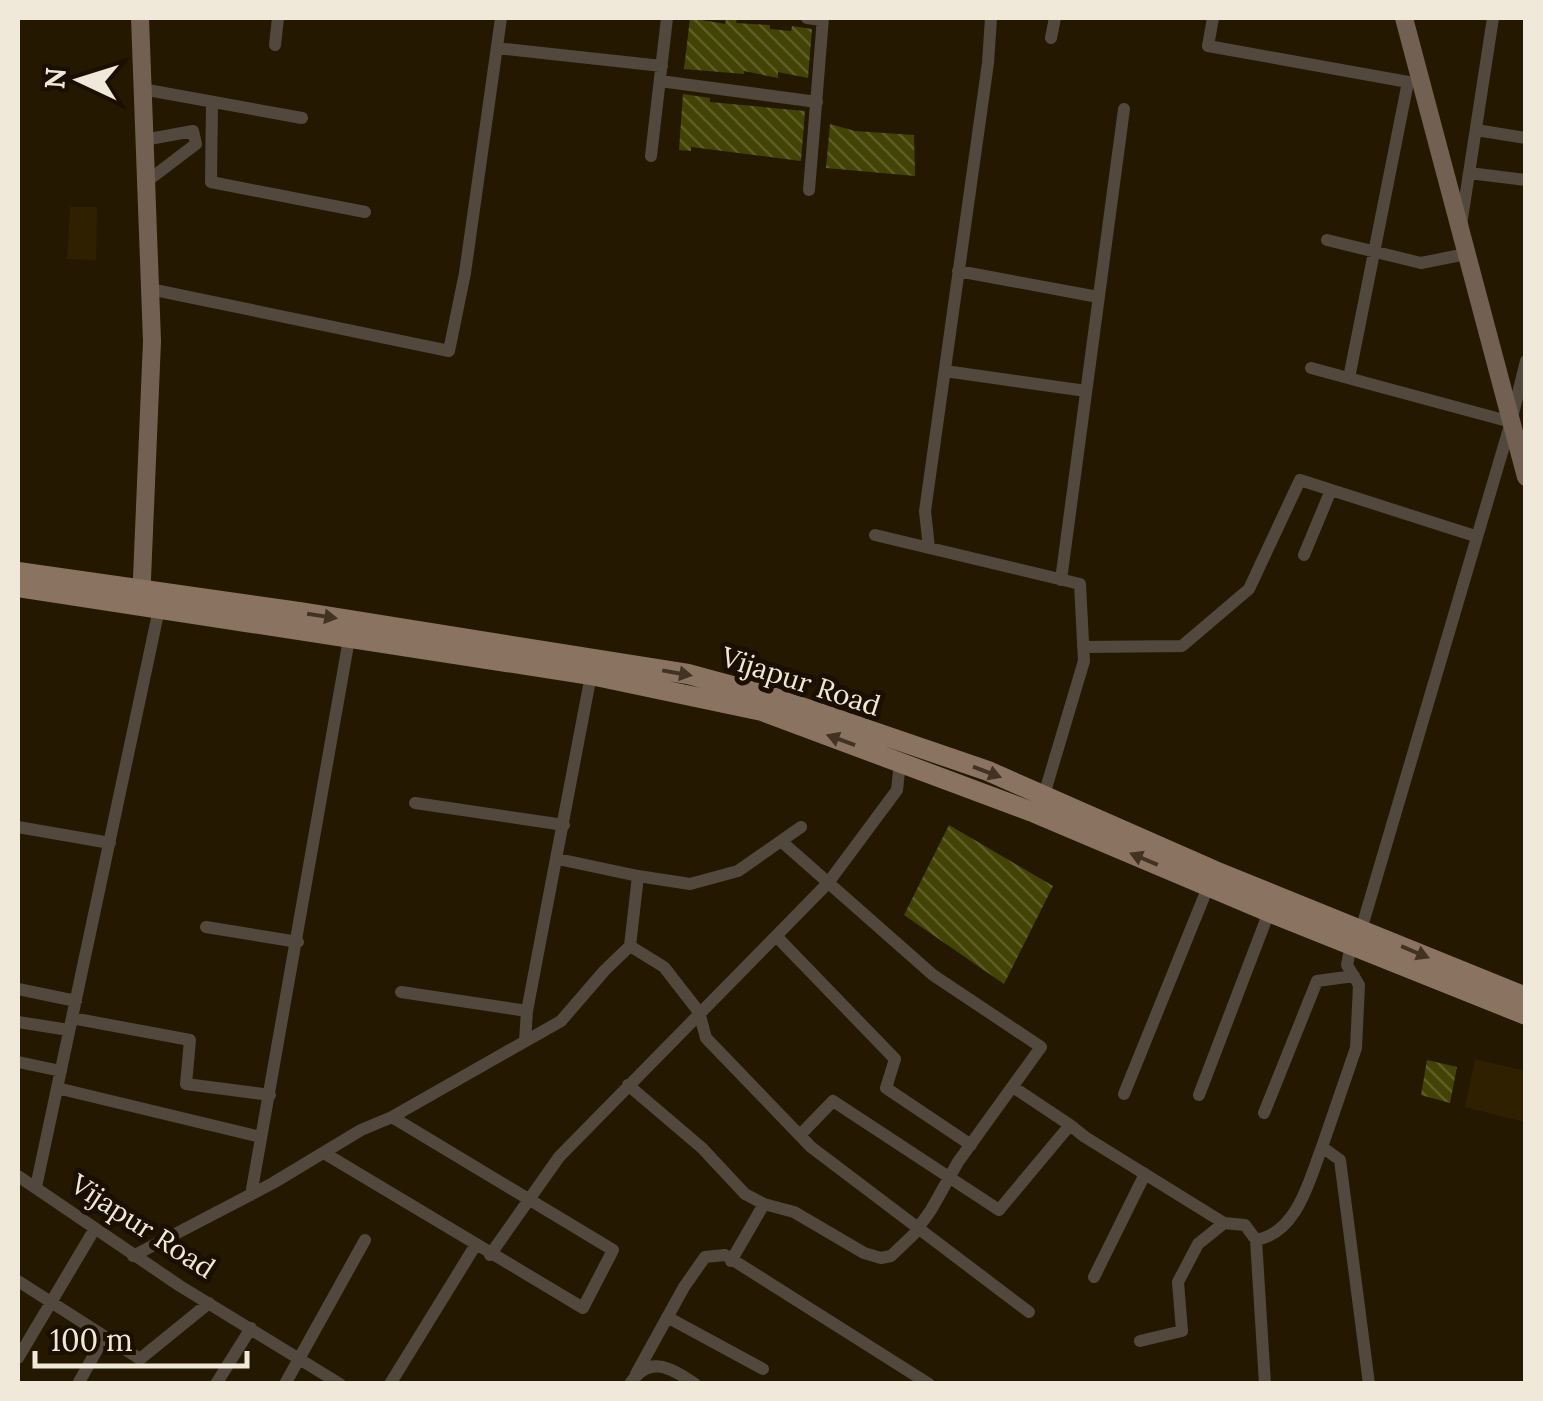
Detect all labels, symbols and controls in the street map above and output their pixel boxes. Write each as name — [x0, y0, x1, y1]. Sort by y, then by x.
north arrow — [30, 30, 130, 130]
text: N — [36, 66, 74, 90]
one-way arrow — [307, 608, 338, 624]
street label: Vijapur Road — [716, 638, 885, 724]
one-way arrow — [662, 666, 694, 681]
one-way arrow — [826, 732, 856, 748]
one-way arrow — [972, 764, 1002, 780]
one-way arrow — [1129, 851, 1158, 867]
one-way arrow — [1400, 945, 1430, 961]
street label: Vijapur Road — [63, 1165, 222, 1286]
scale bar — [35, 1306, 248, 1368]
text: 100 m — [50, 1321, 133, 1359]

